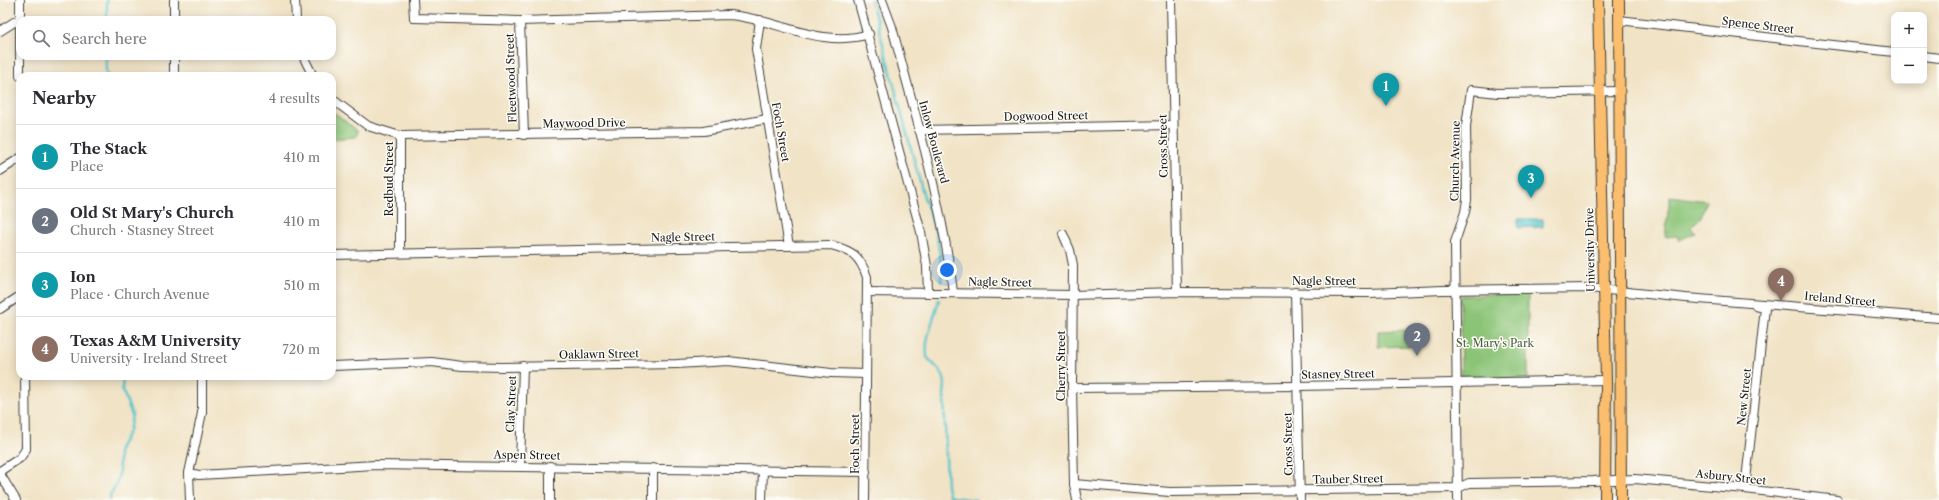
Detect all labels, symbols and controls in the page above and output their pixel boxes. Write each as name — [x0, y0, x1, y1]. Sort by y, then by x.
map controls — [1891, 12, 1927, 84]
button: + — [1891, 12, 1927, 48]
street label: Spence Street — [1721, 14, 1795, 36]
search box — [16, 16, 336, 60]
icon: search — [30, 27, 52, 49]
text: Search here — [62, 29, 147, 48]
street label: Fleetwood Street — [502, 33, 520, 123]
button: − — [1891, 48, 1927, 84]
pin: 1 — [1373, 73, 1399, 106]
text: Nearby — [32, 88, 96, 108]
text: 4 results — [269, 90, 320, 106]
street label: Inlow Boulevard — [916, 99, 952, 185]
street label: Foch Street — [769, 101, 793, 163]
street label: Dogwood Street — [1004, 108, 1089, 124]
street label: Cross Street — [1155, 114, 1171, 178]
street label: Maywood Drive — [542, 115, 626, 131]
street label: Church Avenue — [1447, 120, 1463, 202]
text: The Stack — [70, 139, 147, 158]
street label: Redbud Street — [382, 141, 396, 217]
text: 1 — [42, 149, 48, 165]
text: 410 m — [283, 149, 320, 165]
text: Place — [70, 158, 103, 174]
pin: 3 — [1518, 165, 1544, 198]
text: Old St Mary's Church — [70, 203, 234, 222]
street label: University Drive — [1582, 208, 1598, 292]
text: 2 — [41, 213, 49, 229]
text: 410 m — [283, 213, 320, 229]
text: Church · Stasney Street — [70, 222, 214, 238]
street label: Nagle Street — [651, 229, 715, 245]
your location — [937, 260, 957, 280]
text: Ion — [70, 267, 96, 286]
pin: 4 — [1768, 268, 1794, 301]
street label: Nagle Street — [968, 274, 1032, 290]
street label: Nagle Street — [1292, 274, 1356, 288]
text: 3 — [41, 277, 49, 293]
text: 510 m — [284, 277, 320, 293]
text: Place · Church Avenue — [70, 286, 210, 302]
street label: Ireland Street — [1804, 289, 1876, 309]
pin: 2 — [1404, 323, 1430, 356]
text: Texas A&M University — [70, 331, 241, 350]
street label: Cherry Street — [1054, 331, 1068, 401]
park label: St. Mary's Park — [1456, 336, 1535, 350]
text: 4 — [41, 341, 49, 357]
text: 720 m — [282, 341, 320, 357]
street label: Oaklawn Street — [559, 346, 639, 362]
text: University · Ireland Street — [70, 350, 227, 366]
street label: Stasney Street — [1301, 366, 1375, 382]
street label: New Street — [1734, 367, 1754, 426]
street label: Clay Street — [503, 375, 519, 433]
street label: Cross Street — [1280, 412, 1296, 476]
street label: Foch Street — [848, 414, 862, 474]
street label: Aspen Street — [492, 447, 561, 463]
street label: Asbury Street — [1694, 466, 1767, 488]
street label: Tauber Street — [1312, 471, 1384, 487]

